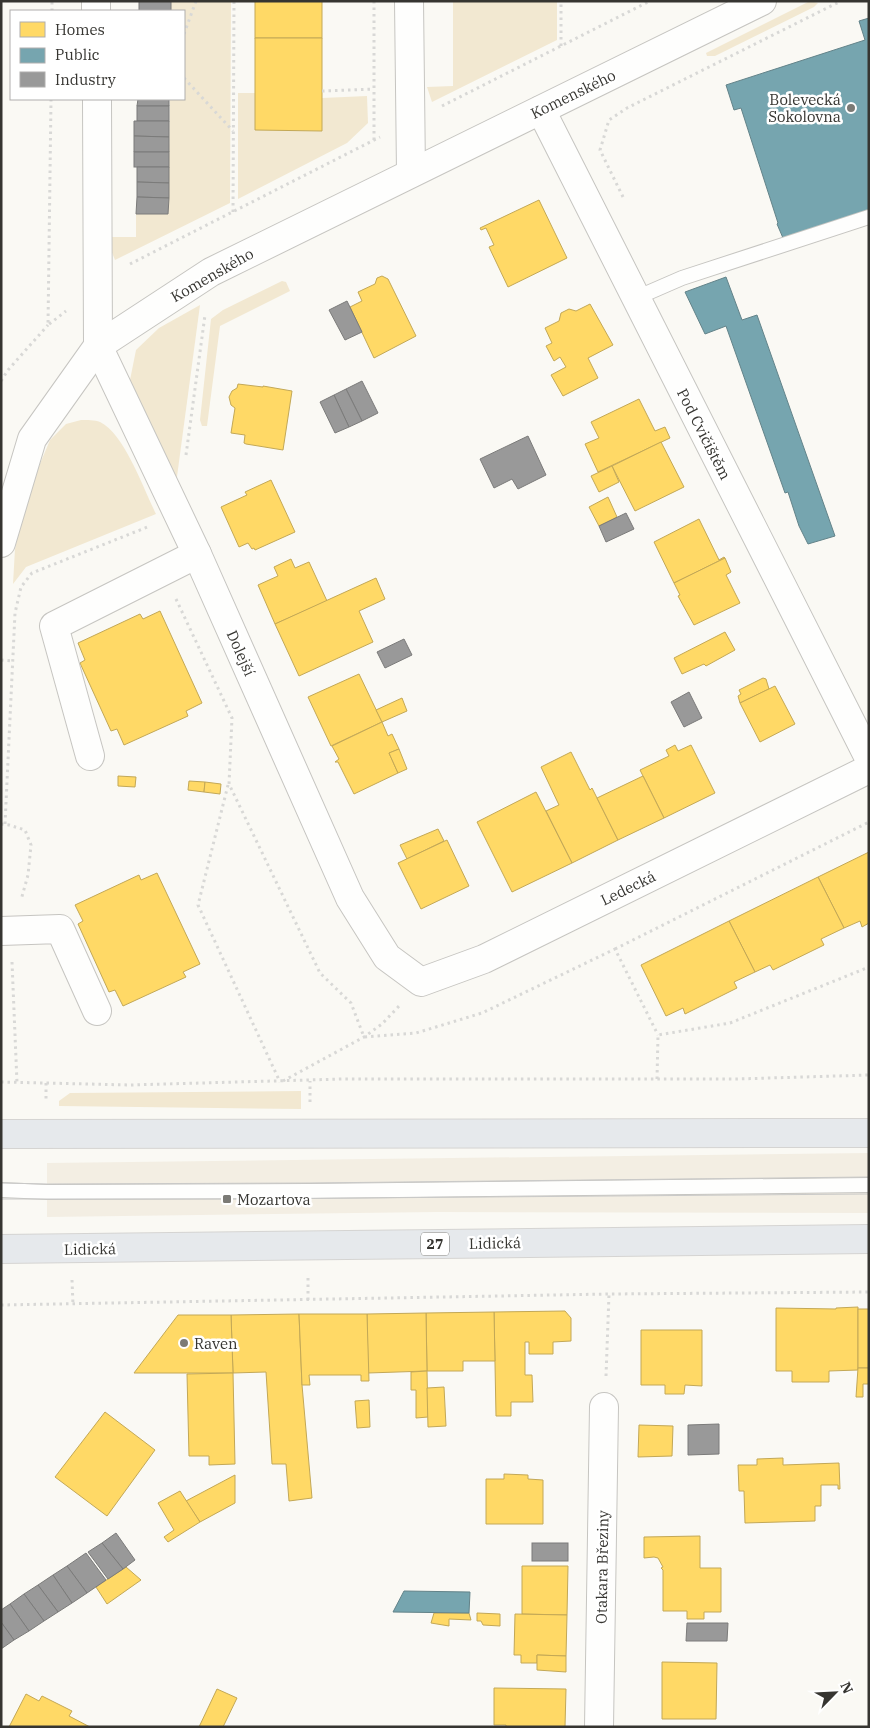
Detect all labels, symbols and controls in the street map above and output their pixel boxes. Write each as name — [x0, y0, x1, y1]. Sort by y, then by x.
legend — [10, 10, 185, 100]
text: Homes — [55, 20, 105, 39]
text: Public — [55, 45, 100, 64]
street label: Komenského — [527, 65, 619, 123]
text: Industry — [55, 70, 116, 89]
place label: Bolevecká Sokolovna — [768, 90, 841, 126]
marker: Bolevecká Sokolovna — [845, 102, 857, 114]
street label: Komenského — [167, 244, 257, 306]
street label: Pod Cvičištěm — [673, 385, 735, 483]
street label: Dolejší — [223, 627, 260, 679]
street label: Ledecká — [597, 867, 659, 909]
place label: Mozartova — [237, 1190, 311, 1209]
marker: Mozartova — [221, 1193, 233, 1205]
road number: 27 — [421, 1232, 449, 1256]
street label: Lidická — [469, 1233, 521, 1253]
street label: Lidická — [64, 1239, 116, 1259]
place label: Raven — [194, 1334, 238, 1353]
marker: Raven — [178, 1337, 190, 1349]
street label: Otakara Březiny — [592, 1510, 612, 1624]
north arrow — [810, 1668, 860, 1718]
text: N — [836, 1679, 857, 1696]

